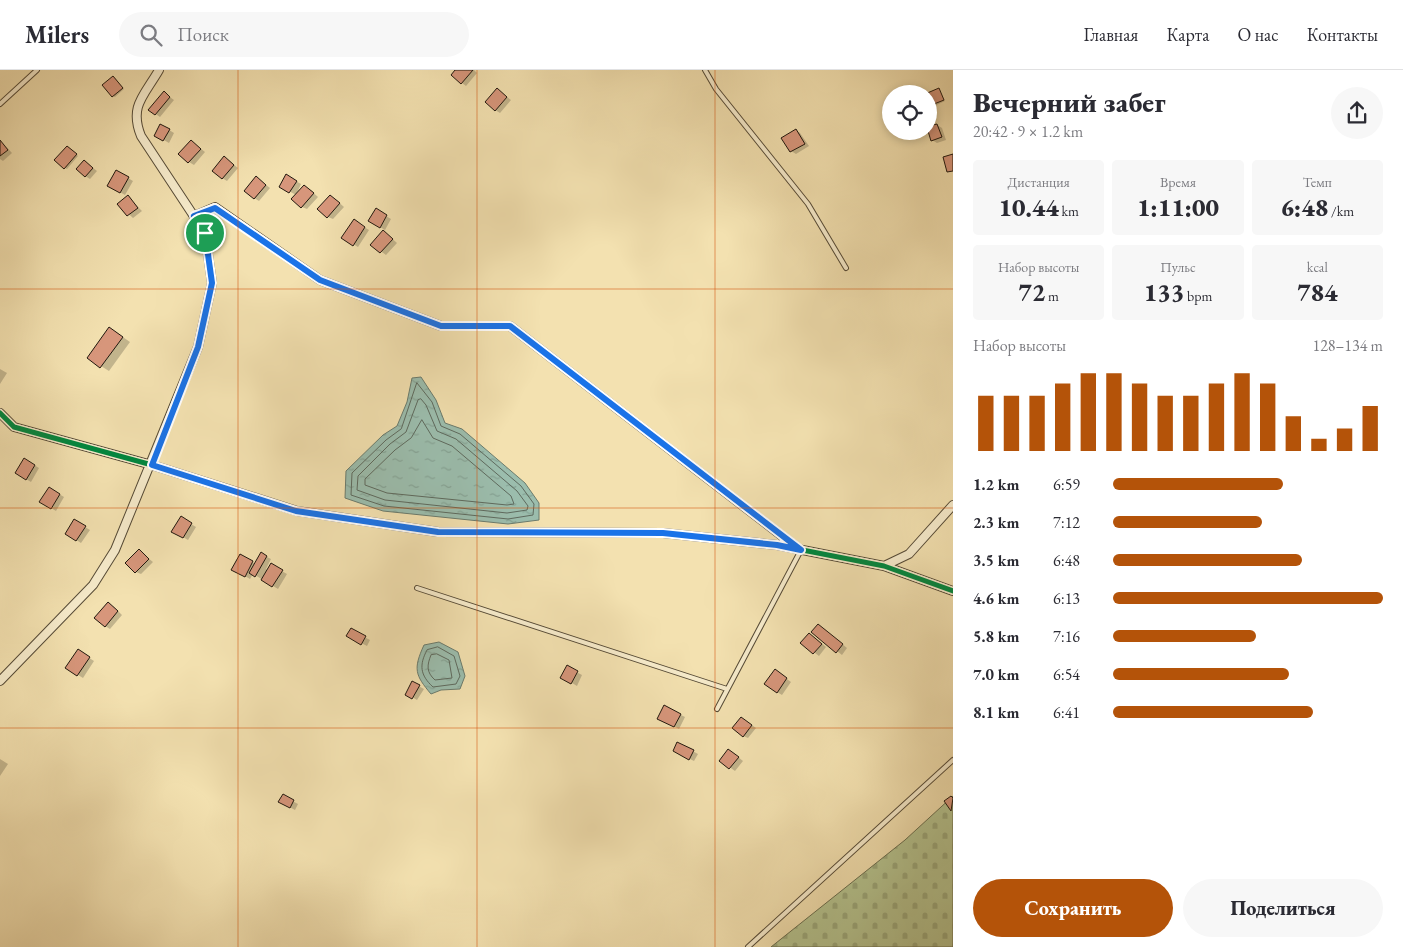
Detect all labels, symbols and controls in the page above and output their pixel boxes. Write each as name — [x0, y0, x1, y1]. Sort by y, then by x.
search box — [119, 12, 469, 57]
text: Milers — [25, 19, 89, 50]
icon: search — [137, 21, 165, 49]
text: Поиск — [177, 22, 229, 47]
text: Главная — [1084, 23, 1138, 46]
text: Карта — [1166, 23, 1209, 46]
text: О нас — [1237, 23, 1279, 46]
text: Контакты — [1307, 23, 1378, 46]
text: Вечерний забег — [973, 84, 1166, 120]
map controls — [882, 85, 937, 140]
button: locate — [882, 85, 937, 140]
button: share — [1331, 87, 1383, 139]
text: 20:42 · 9 × 1.2 km — [973, 121, 1083, 142]
text: Дистанция — [1007, 173, 1070, 191]
text: Время — [1160, 173, 1196, 191]
text: Темп — [1303, 173, 1332, 191]
text: 10.44 — [998, 191, 1059, 223]
text: 1:11:00 — [1137, 191, 1219, 223]
text: 6:48 — [1281, 191, 1328, 223]
text: km — [1059, 202, 1079, 220]
text: /km — [1328, 202, 1354, 220]
pin — [184, 212, 226, 254]
icon: arrive — [191, 219, 219, 247]
text: Набор высоты — [998, 258, 1079, 276]
text: Пульс — [1160, 258, 1196, 276]
text: kcal — [1307, 258, 1328, 276]
text: 72 — [1018, 276, 1045, 308]
text: 133 — [1144, 276, 1184, 308]
text: 784 — [1297, 276, 1338, 308]
text: m — [1045, 287, 1059, 305]
text: bpm — [1184, 287, 1212, 305]
text: Набор высоты — [973, 335, 1066, 356]
text: 128–134 m — [1312, 335, 1383, 356]
text: 1.2 km — [973, 474, 1019, 495]
text: 6:59 — [1053, 474, 1080, 495]
text: 2.3 km — [973, 512, 1019, 533]
text: 7:12 — [1053, 512, 1080, 533]
text: 3.5 km — [973, 550, 1019, 571]
text: 6:48 — [1053, 550, 1080, 571]
text: 4.6 km — [973, 588, 1019, 609]
text: 6:13 — [1053, 588, 1080, 609]
text: 5.8 km — [973, 626, 1019, 647]
text: 7:16 — [1053, 626, 1080, 647]
text: 7.0 km — [973, 664, 1019, 685]
text: 6:54 — [1053, 664, 1080, 685]
text: 8.1 km — [973, 702, 1019, 723]
text: 6:41 — [1053, 702, 1080, 723]
button: Сохранить — [973, 879, 1173, 937]
button: Поделиться — [1183, 879, 1383, 937]

